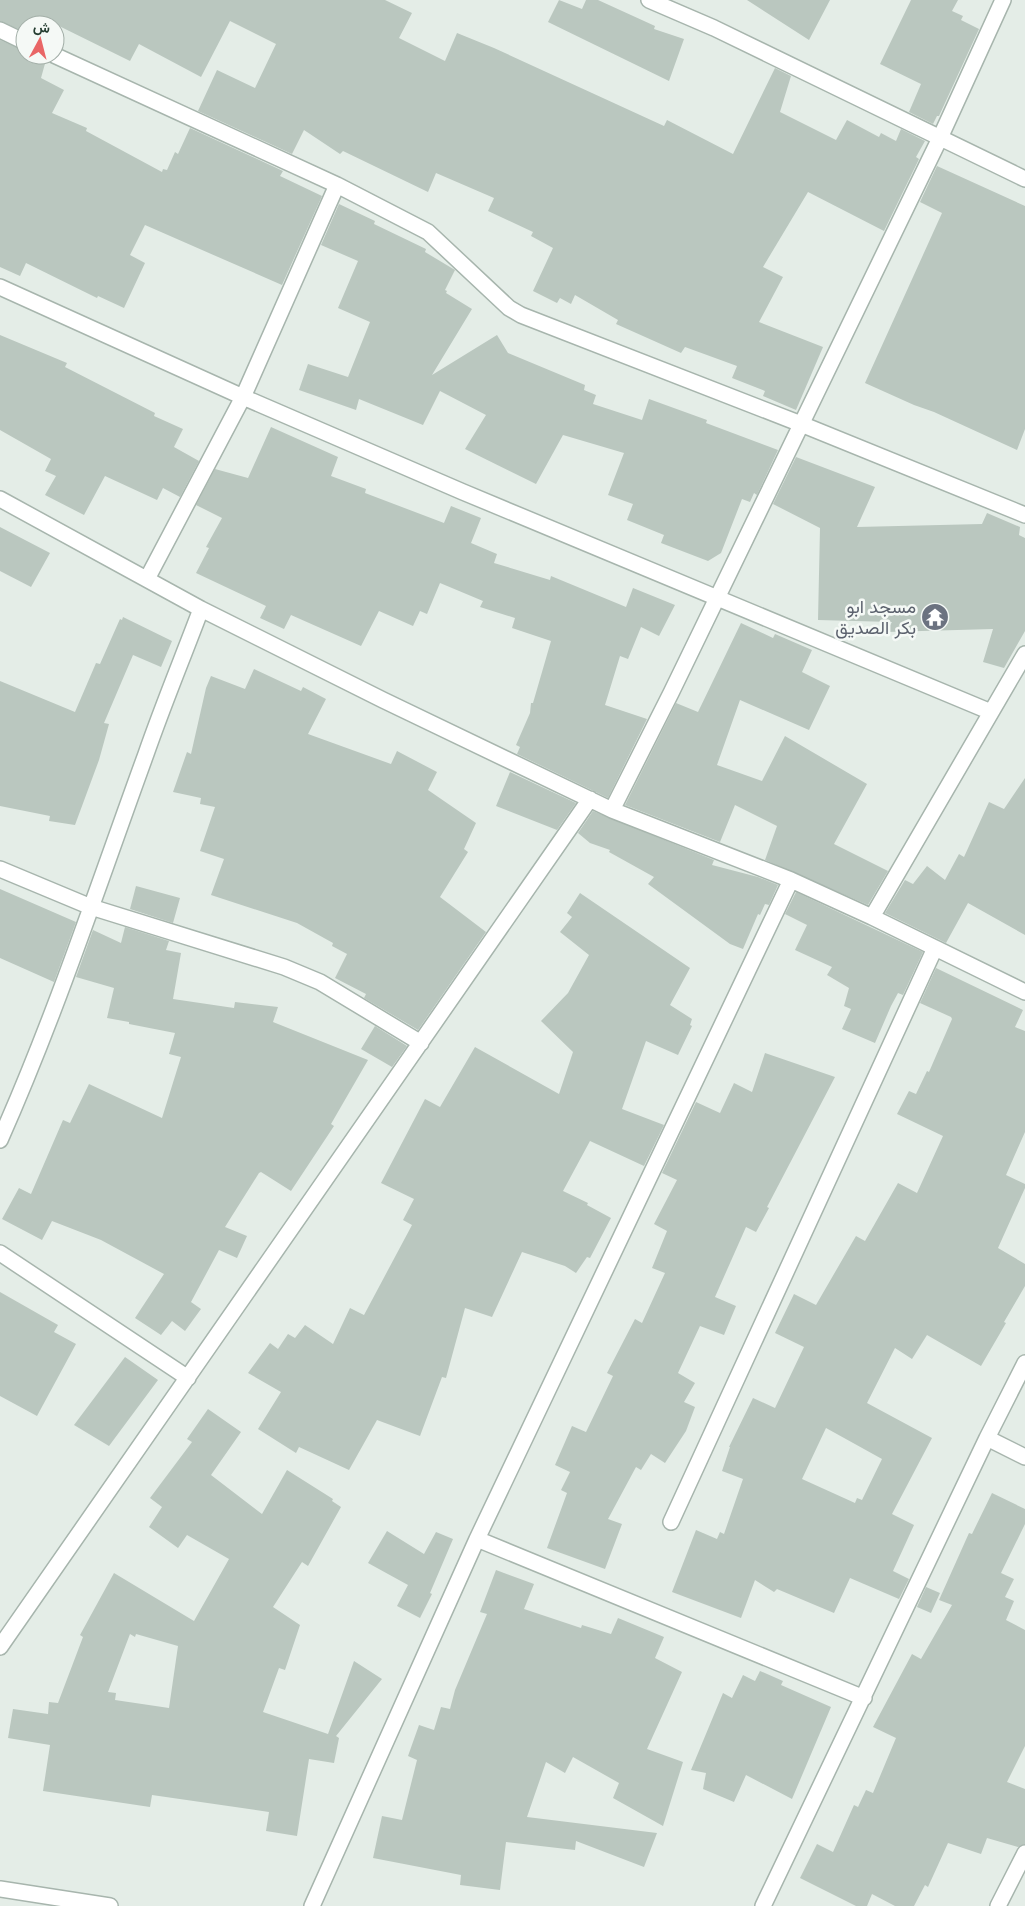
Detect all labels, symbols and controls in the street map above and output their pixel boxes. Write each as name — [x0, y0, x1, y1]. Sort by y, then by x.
north arrow — [15, 15, 65, 65]
text: ش — [32, 16, 51, 38]
place label: مسجد ابو بكر الصديق — [835, 594, 916, 641]
temple icon: مسجد ابو بكر الصديق — [920, 602, 950, 632]

